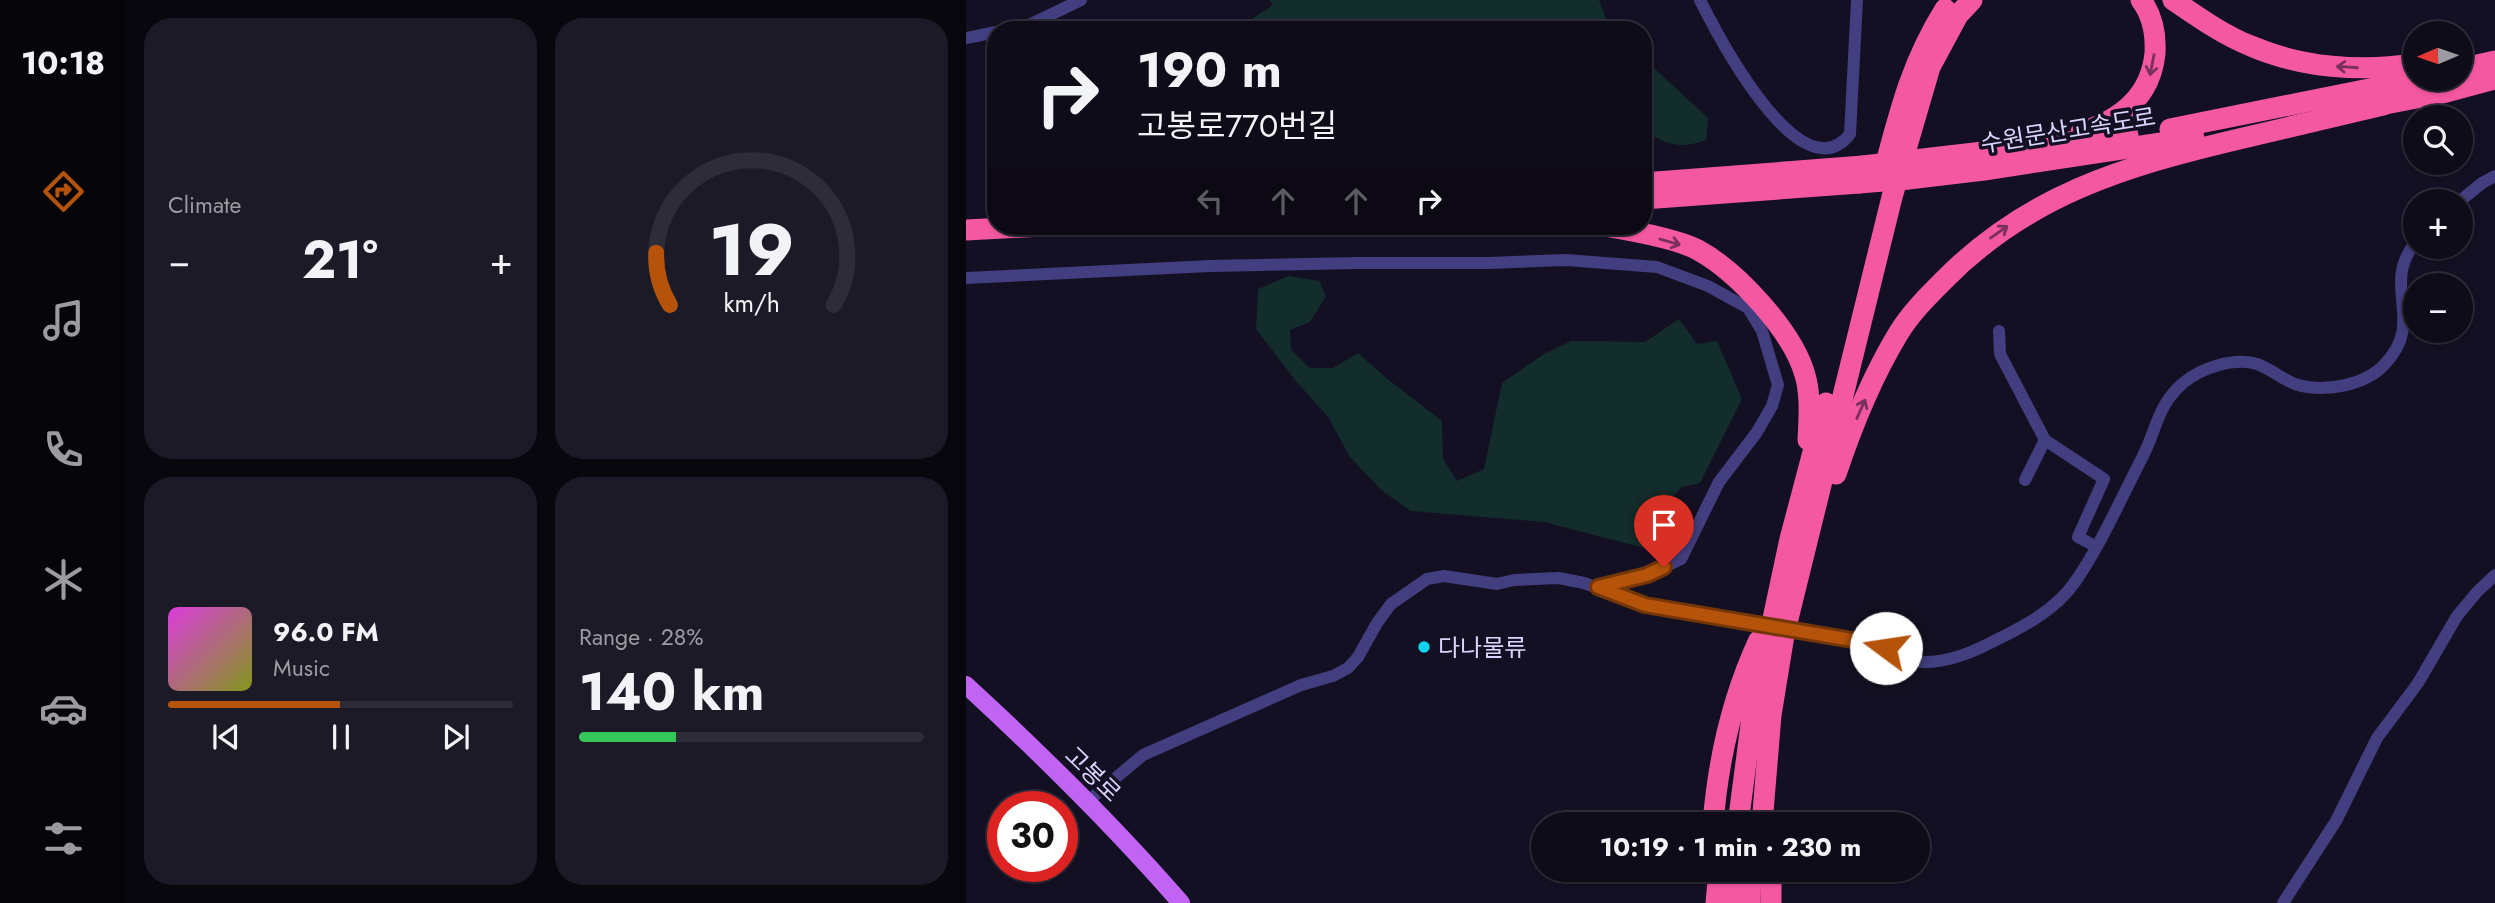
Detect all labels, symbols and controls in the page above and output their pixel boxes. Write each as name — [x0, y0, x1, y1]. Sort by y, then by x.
north arrow — [2403, 21, 2473, 91]
map controls — [2403, 21, 2473, 343]
text: 190 m — [1137, 35, 1282, 105]
text: 10:18 — [21, 40, 105, 86]
icon: right — [1022, 49, 1113, 140]
one-way arrow — [2145, 53, 2159, 76]
one-way arrow — [2336, 60, 2359, 73]
street label: 수원문산고속도로 — [1978, 99, 2158, 161]
text: 고봉로770번길 — [1137, 103, 1337, 149]
button: search — [2403, 105, 2473, 175]
icon: directions — [39, 167, 88, 216]
icon: left — [1191, 182, 1229, 220]
icon: ahead — [1264, 182, 1302, 220]
icon: ahead — [1337, 182, 1375, 220]
icon: right — [1410, 182, 1448, 220]
text: Climate — [168, 188, 241, 222]
button: + — [2403, 189, 2473, 259]
text: 19 — [709, 197, 794, 302]
text: 21° — [302, 222, 378, 298]
one-way arrow — [1989, 225, 2008, 240]
text: − — [168, 233, 190, 288]
text: + — [490, 233, 513, 288]
one-way arrow — [1658, 236, 1681, 249]
button: − — [2403, 273, 2473, 343]
text: km/h — [723, 284, 780, 320]
icon: music — [39, 296, 88, 345]
one-way arrow — [1855, 399, 1868, 420]
icon: phone — [39, 425, 88, 474]
pin — [1634, 495, 1694, 567]
icon: arrive — [1645, 506, 1683, 544]
icon: climate — [39, 555, 88, 604]
position arrow — [1849, 611, 1923, 685]
text: 96.0 FM — [273, 613, 379, 651]
text: Range · 28% — [579, 620, 704, 654]
place label: 다나물류 — [1438, 630, 1526, 665]
marker: 다나물류 — [1416, 639, 1432, 655]
text: Music — [273, 651, 330, 685]
text: 140 km — [579, 654, 764, 730]
icon: car — [39, 684, 88, 733]
icon: previous — [207, 718, 245, 756]
icon: pause — [322, 718, 360, 756]
icon: next — [437, 718, 475, 756]
street label: 고봉로 — [1057, 738, 1129, 810]
speed limit sign: 30 — [987, 791, 1078, 882]
icon: filters — [39, 814, 88, 863]
text: 10:19 · 1 min · 230 m — [1600, 828, 1861, 866]

